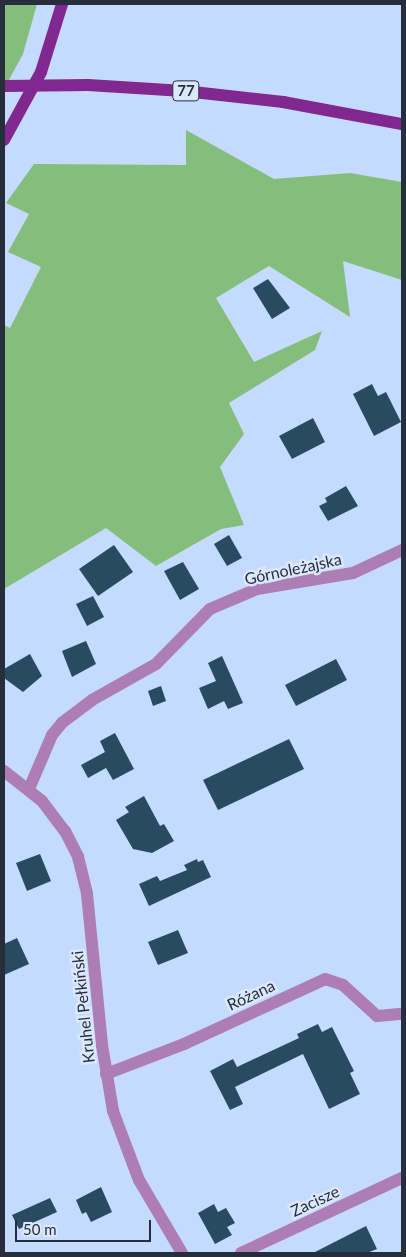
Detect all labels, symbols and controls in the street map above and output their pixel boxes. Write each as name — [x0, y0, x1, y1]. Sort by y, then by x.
road number: 77 — [172, 78, 200, 104]
street label: Górnoleżajska — [243, 549, 343, 589]
street label: Kruhel Pełkiński — [68, 950, 98, 1064]
street label: Różana — [224, 976, 278, 1014]
street label: Zacisze — [288, 1181, 342, 1221]
scale bar — [18, 1210, 154, 1242]
text: 50 m — [23, 1220, 57, 1238]

